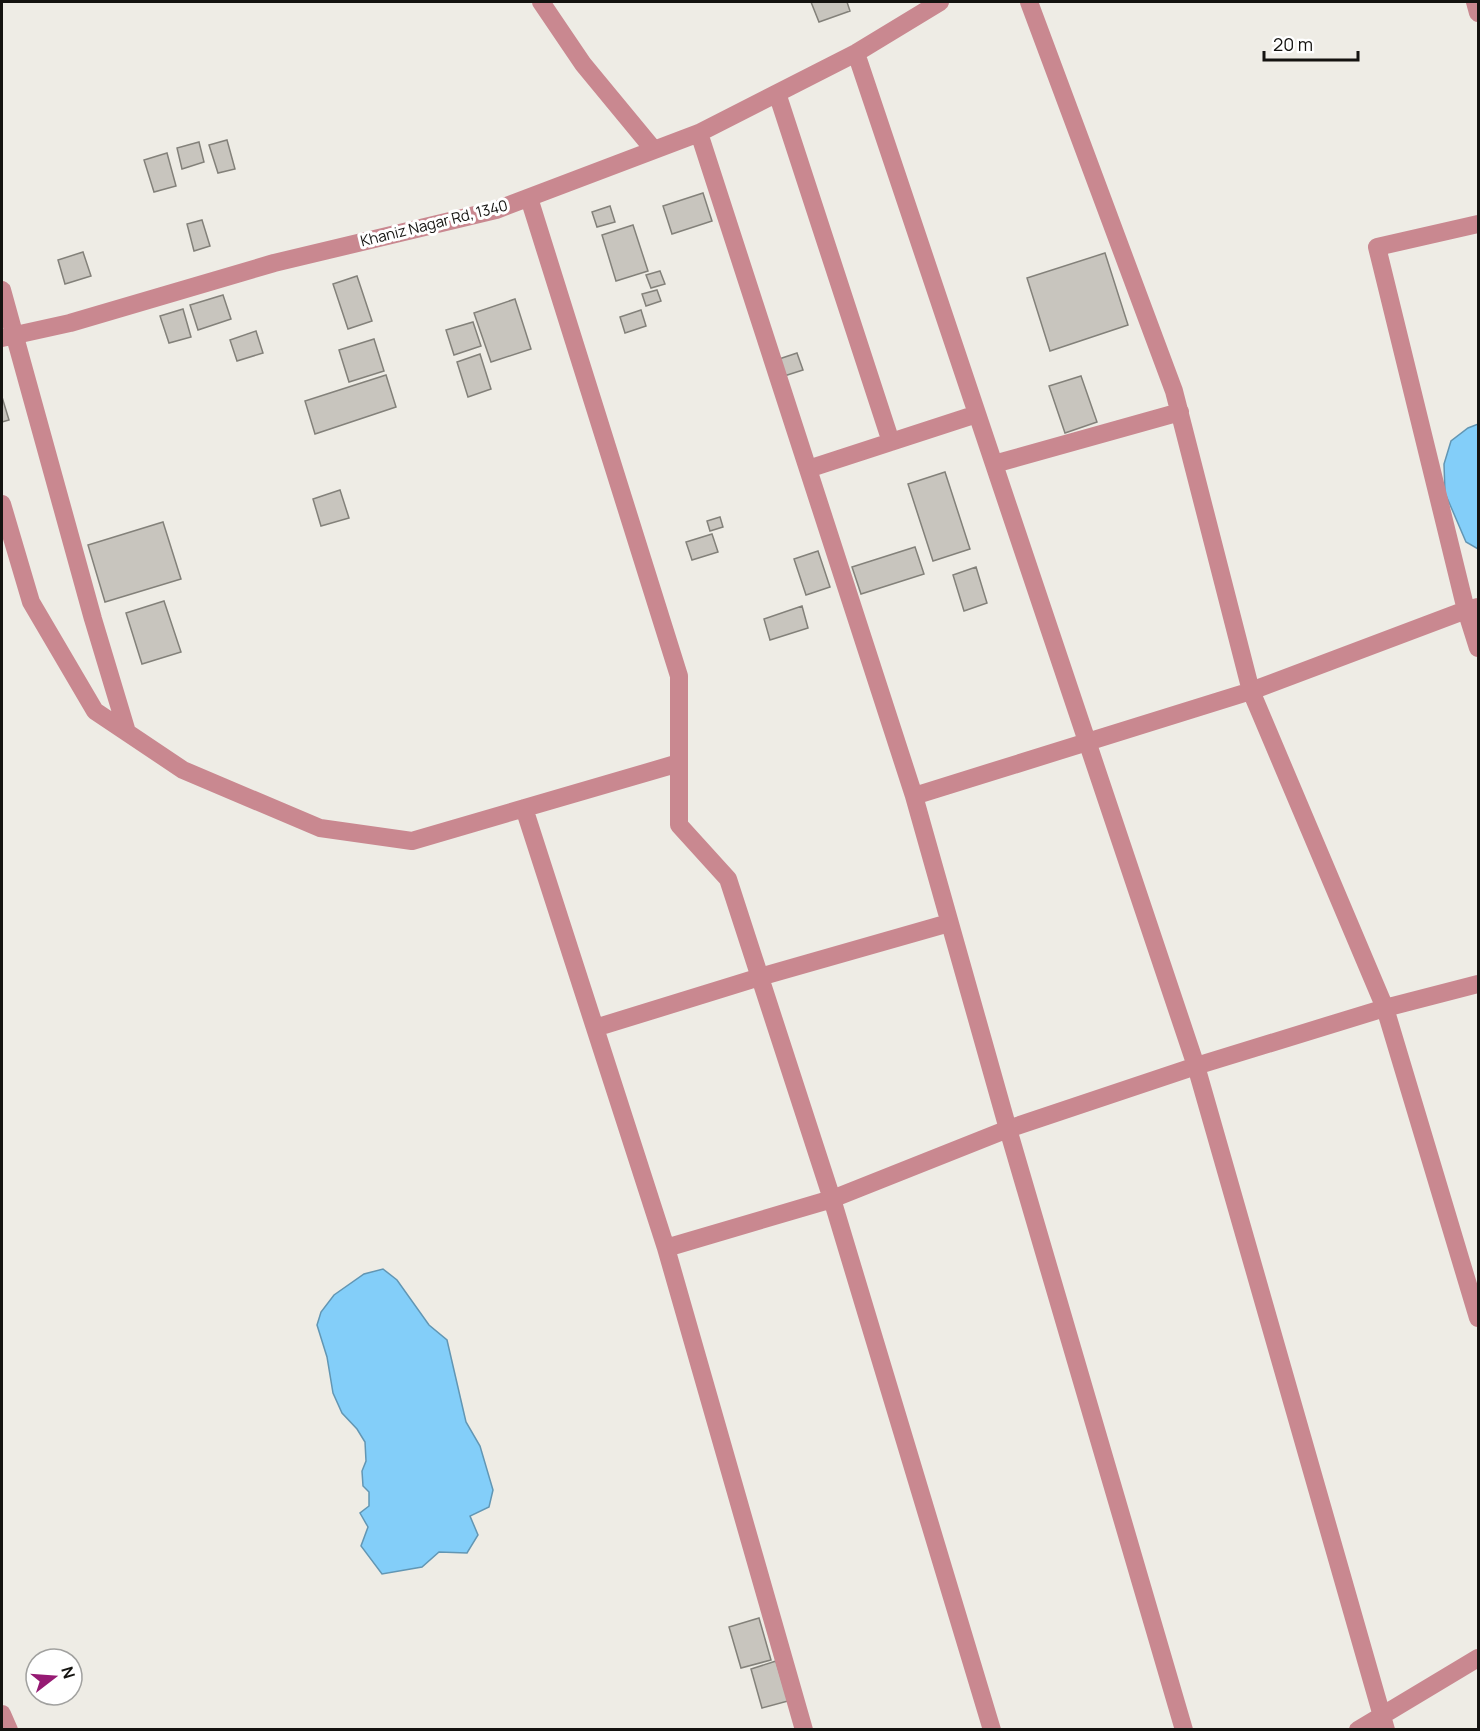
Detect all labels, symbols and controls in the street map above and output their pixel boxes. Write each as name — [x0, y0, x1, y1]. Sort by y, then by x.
scale bar — [1264, 24, 1358, 62]
text: 20 m — [1273, 32, 1313, 56]
street label: Khaniz Nagar Rd, 1340 — [358, 195, 510, 251]
north arrow — [24, 1647, 84, 1707]
text: N — [56, 1664, 81, 1681]

